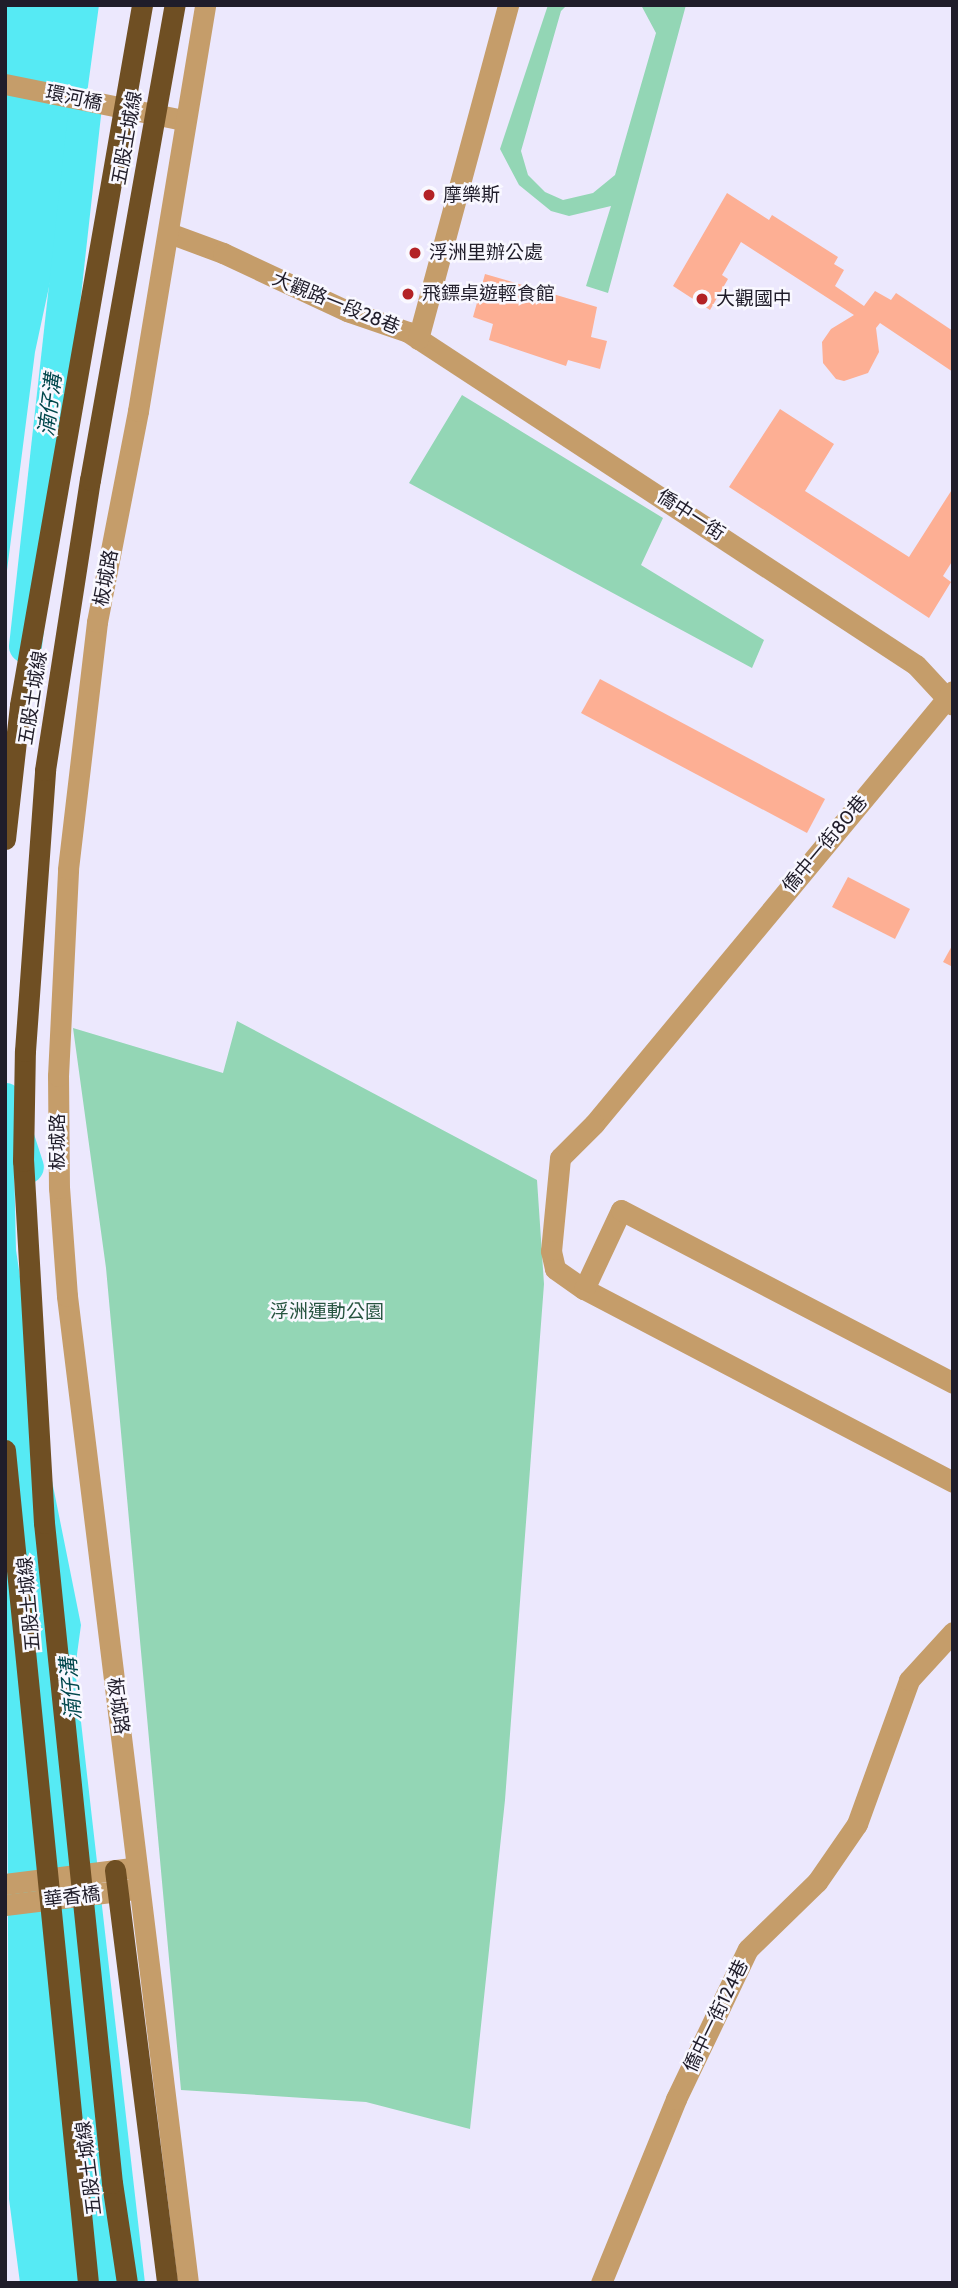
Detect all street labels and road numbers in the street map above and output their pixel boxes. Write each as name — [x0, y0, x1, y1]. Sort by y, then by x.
street label: 環河橋 — [44, 81, 104, 115]
street label: 五股土城線 — [108, 89, 146, 187]
street label: 大觀路一段28巷 — [269, 267, 403, 339]
street label: 僑中一街 — [653, 485, 729, 545]
street label: 板城路 — [89, 548, 123, 608]
street label: 五股土城線 — [14, 649, 52, 747]
street label: 僑中一街80巷 — [778, 791, 872, 897]
street label: 板城路 — [47, 1114, 69, 1170]
street label: 五股土城線 — [14, 1556, 44, 1652]
street label: 板城路 — [103, 1676, 133, 1736]
street label: 華香橋 — [42, 1882, 102, 1912]
street label: 僑中一街124巷 — [679, 1956, 753, 2076]
street label: 五股土城線 — [72, 2119, 106, 2217]

